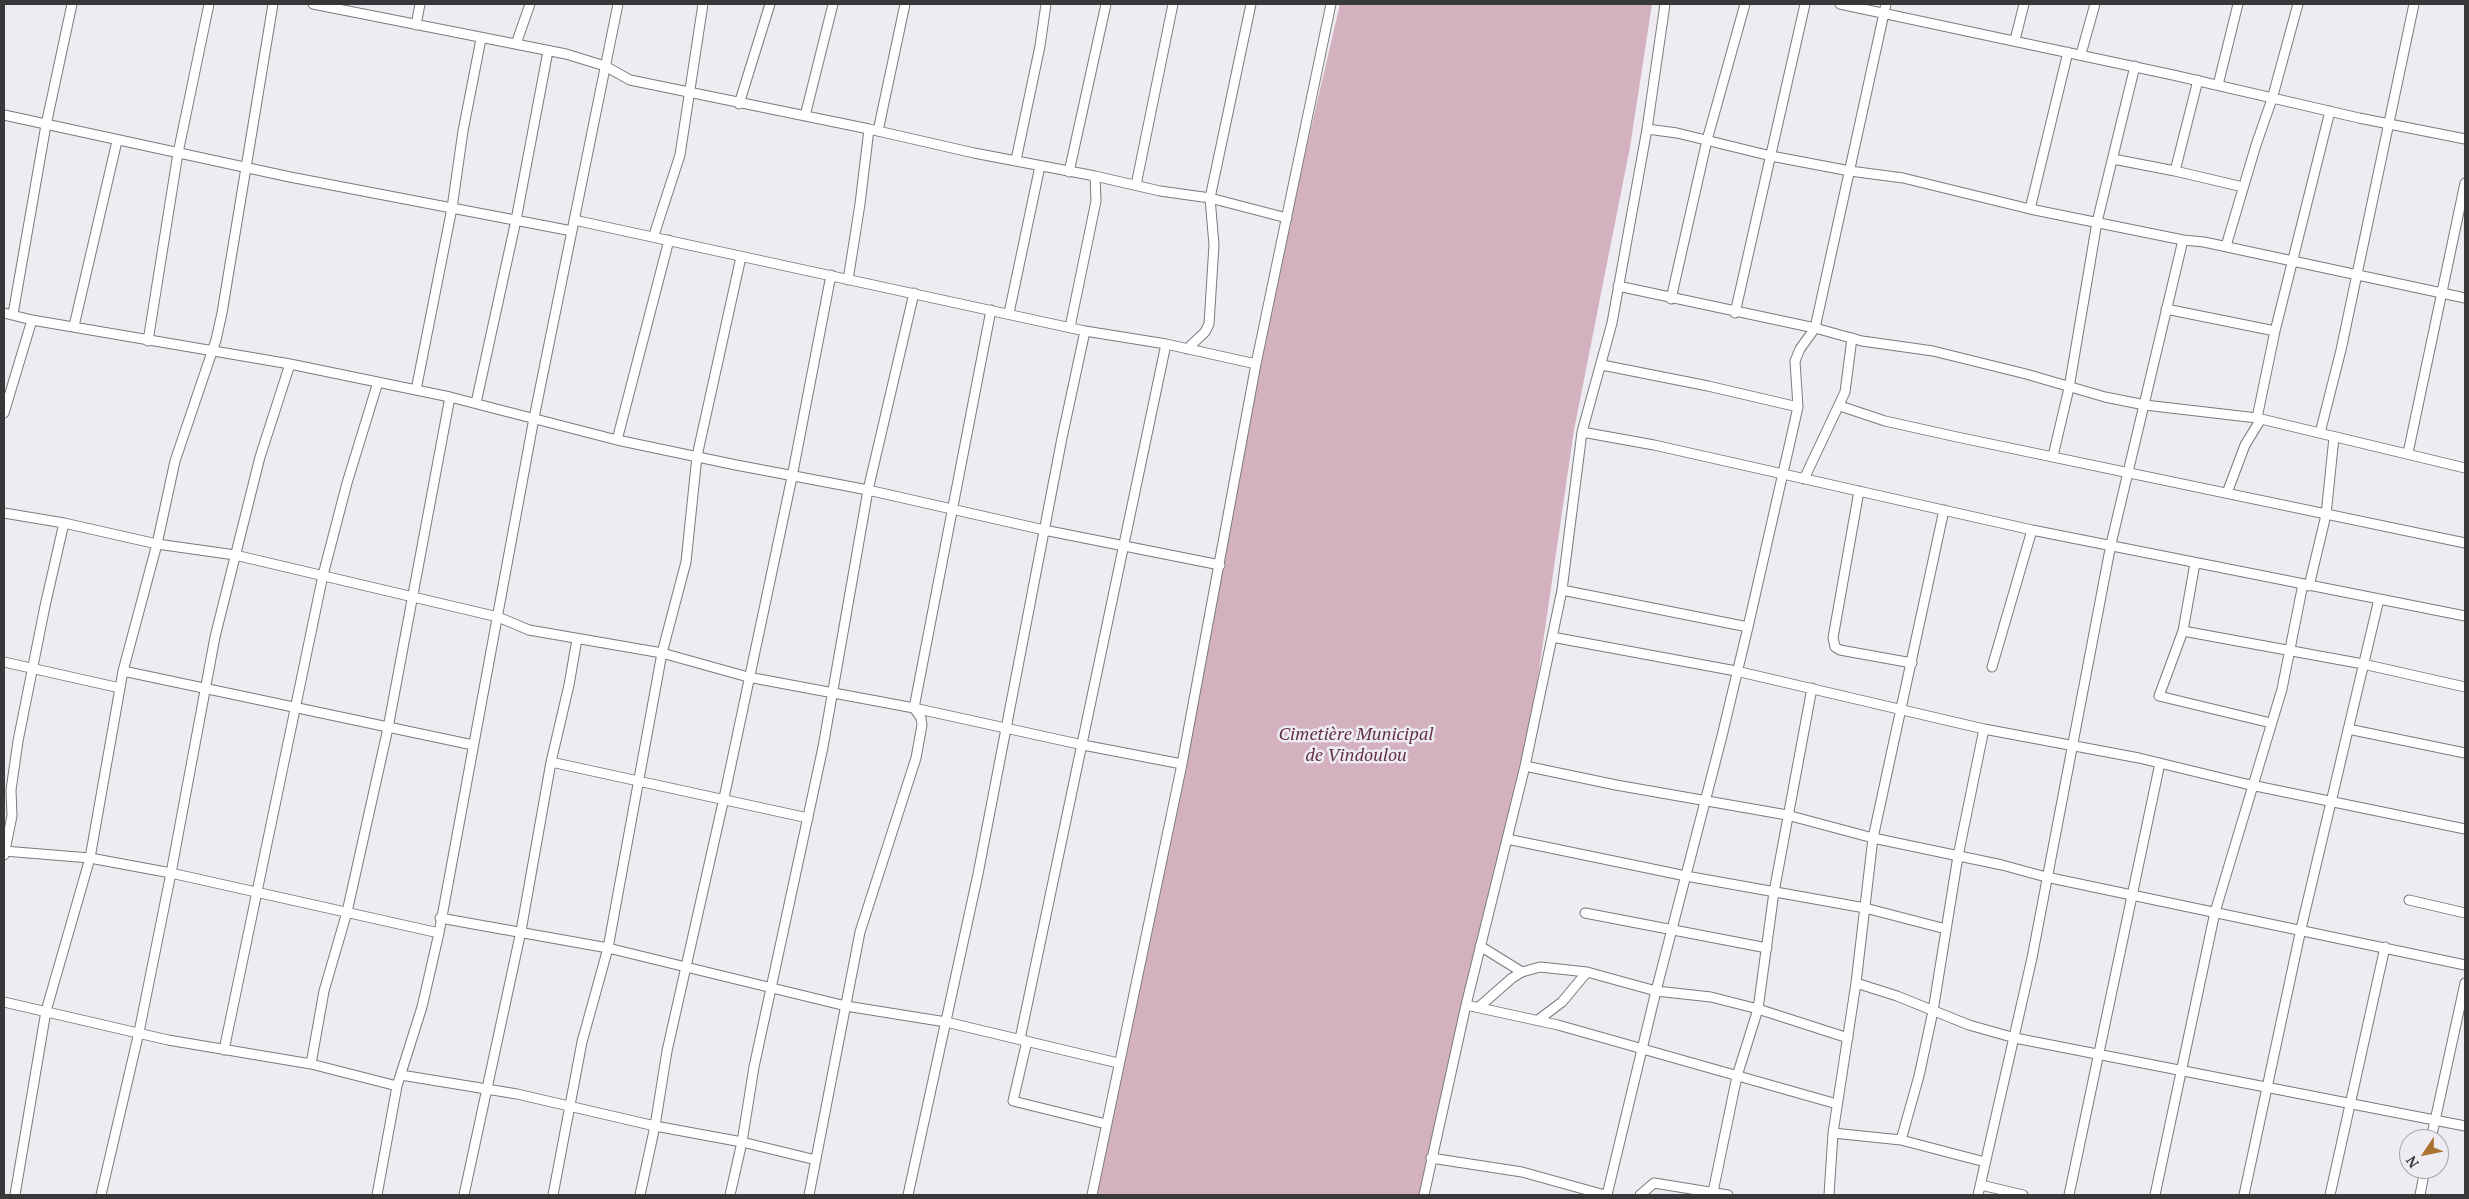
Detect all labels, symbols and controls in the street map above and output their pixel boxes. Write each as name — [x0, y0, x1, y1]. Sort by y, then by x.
park label: Cimetière Municipal de Vindoulou — [1279, 724, 1433, 766]
north arrow — [2399, 1129, 2449, 1179]
text: N — [2401, 1152, 2423, 1172]

